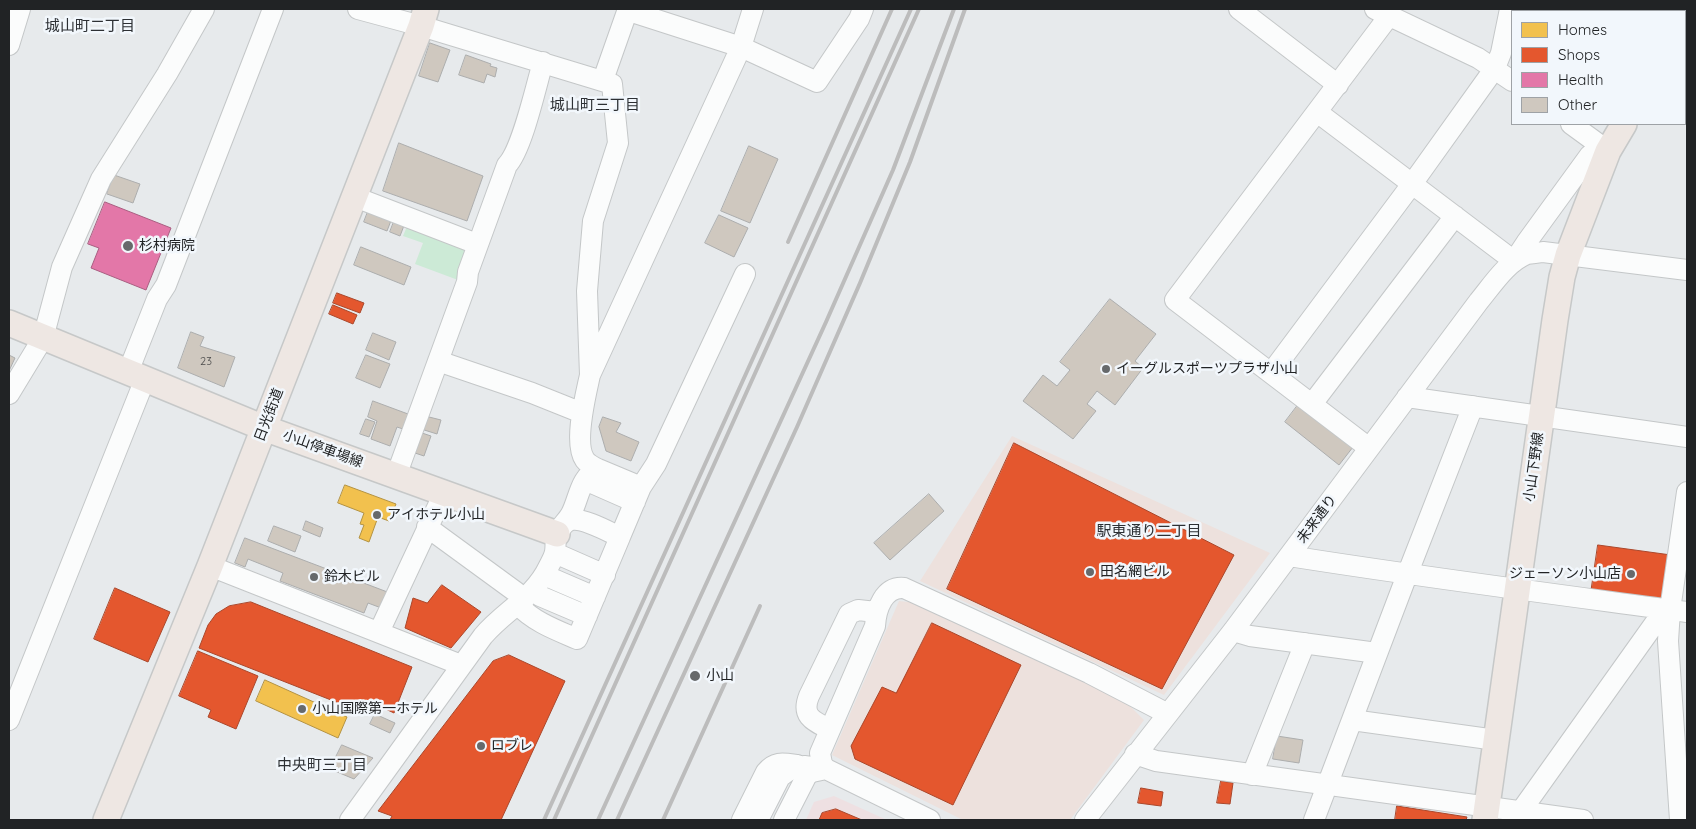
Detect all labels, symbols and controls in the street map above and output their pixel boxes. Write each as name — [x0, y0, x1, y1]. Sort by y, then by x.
legend — [1511, 10, 1686, 125]
district label: 城山町二丁目 — [45, 17, 135, 35]
text: Homes — [1558, 20, 1607, 39]
text: Shops — [1558, 45, 1600, 64]
text: Health — [1558, 70, 1603, 89]
text: Other — [1558, 95, 1597, 114]
district label: 城山町三丁目 — [550, 96, 640, 114]
place label: 杉村病院 — [139, 238, 195, 254]
marker: 杉村病院 — [121, 239, 135, 253]
house number: 23 — [200, 355, 212, 369]
place label: イーグルスポーツプラザ小山 — [1116, 361, 1298, 377]
marker: イーグルスポーツプラザ小山 — [1100, 363, 1112, 375]
street label: 日光街道 — [251, 386, 287, 444]
street label: 小山停車場線 — [281, 427, 365, 471]
street label: 小山下野線 — [1521, 431, 1547, 503]
street label: 未来通り — [1293, 492, 1341, 546]
place label: アイホテル小山 — [387, 507, 485, 523]
marker: アイホテル小山 — [371, 509, 383, 521]
district label: 駅東通り二丁目 — [1097, 522, 1201, 540]
place label: 田名網ビル — [1100, 564, 1170, 580]
marker: 田名網ビル — [1084, 566, 1096, 578]
place label: ジェーソン小山店 — [1509, 566, 1621, 582]
marker: ジェーソン小山店 — [1625, 568, 1637, 580]
place label: 鈴木ビル — [324, 569, 380, 585]
marker: 鈴木ビル — [308, 571, 320, 583]
place label: 小山 — [706, 668, 734, 684]
marker: 小山 — [688, 669, 702, 683]
place label: 小山国際第一ホテル — [312, 701, 438, 717]
marker: 小山国際第一ホテル — [296, 703, 308, 715]
place label: ロブレ — [491, 738, 533, 754]
marker: ロブレ — [475, 740, 487, 752]
district label: 中央町三丁目 — [277, 756, 367, 774]

